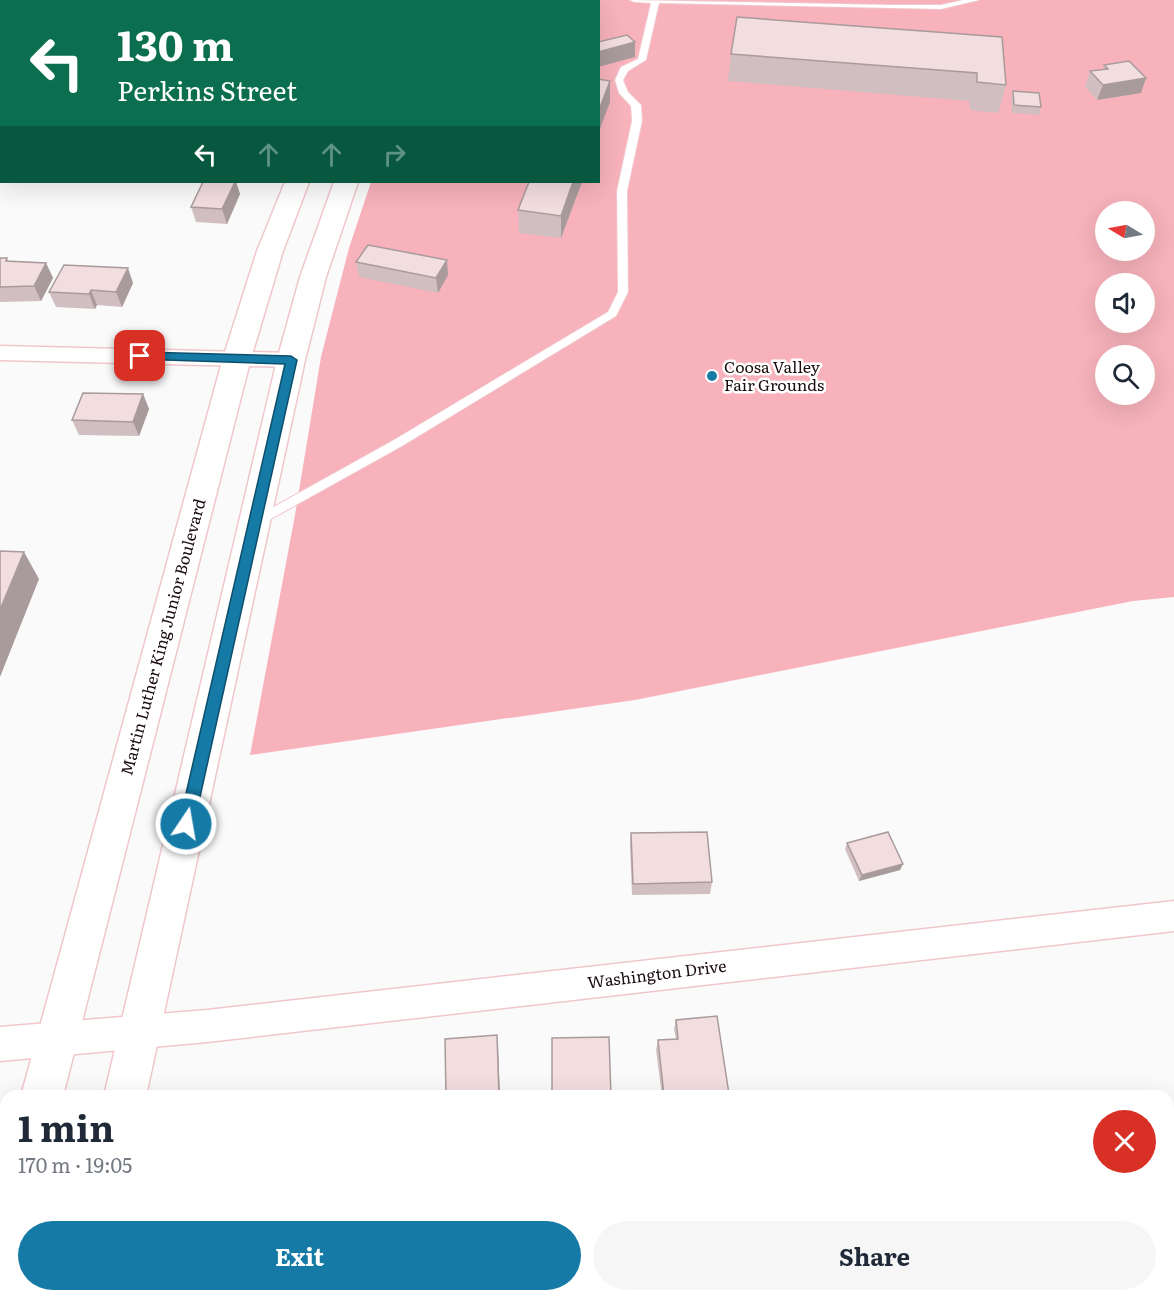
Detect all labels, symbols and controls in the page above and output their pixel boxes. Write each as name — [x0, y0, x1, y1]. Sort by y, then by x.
text: 130 m — [117, 12, 234, 74]
icon: left — [18, 24, 96, 102]
text: Perkins Street — [117, 69, 297, 109]
icon: left — [189, 138, 222, 171]
icon: ahead — [252, 138, 285, 171]
icon: ahead — [315, 138, 348, 171]
icon: right — [378, 138, 411, 171]
north arrow — [1095, 201, 1155, 261]
map controls — [1095, 201, 1155, 405]
button: sound — [1095, 273, 1155, 333]
pin — [114, 330, 165, 381]
icon: arrive — [123, 339, 156, 372]
button: search — [1095, 345, 1155, 405]
place label: Coosa Valley Fair Grounds — [724, 354, 824, 396]
marker: Coosa Valley Fair Grounds — [705, 369, 719, 383]
street label: Martin Luther King Junior Boulevard — [113, 496, 211, 778]
position arrow — [154, 792, 218, 856]
street label: Washington Drive — [586, 953, 728, 993]
text: 1 min — [18, 1100, 114, 1153]
button: close — [1093, 1110, 1156, 1173]
text: 170 m · 19:05 — [18, 1149, 132, 1179]
button: Exit — [18, 1221, 581, 1290]
button: Share — [593, 1221, 1156, 1290]

